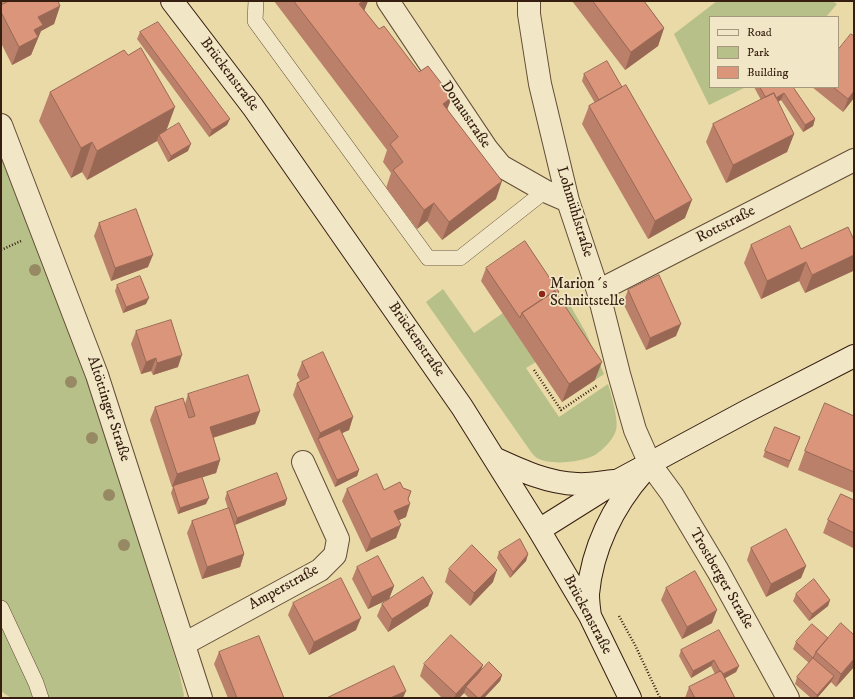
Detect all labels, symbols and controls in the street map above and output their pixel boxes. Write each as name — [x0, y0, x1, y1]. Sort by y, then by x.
legend — [709, 16, 839, 88]
text: Road — [747, 25, 772, 40]
street label: Brückenstraße — [196, 35, 262, 115]
text: Park — [747, 45, 769, 60]
text: Building — [747, 65, 788, 80]
street label: Donaustraße — [436, 78, 494, 152]
street label: Lohmühlstraße — [552, 165, 596, 259]
street label: Rottstraße — [693, 202, 759, 248]
place label: Marion´s Schnittstelle — [550, 276, 625, 311]
marker: Marion´s Schnittstelle — [537, 289, 547, 299]
street label: Brückenstraße — [384, 299, 448, 381]
street label: Altöttinger Straße — [83, 354, 133, 464]
street label: Trostberger Straße — [685, 525, 757, 633]
street label: Amperstraße — [246, 561, 322, 615]
street label: Brückenstraße — [559, 572, 615, 658]

